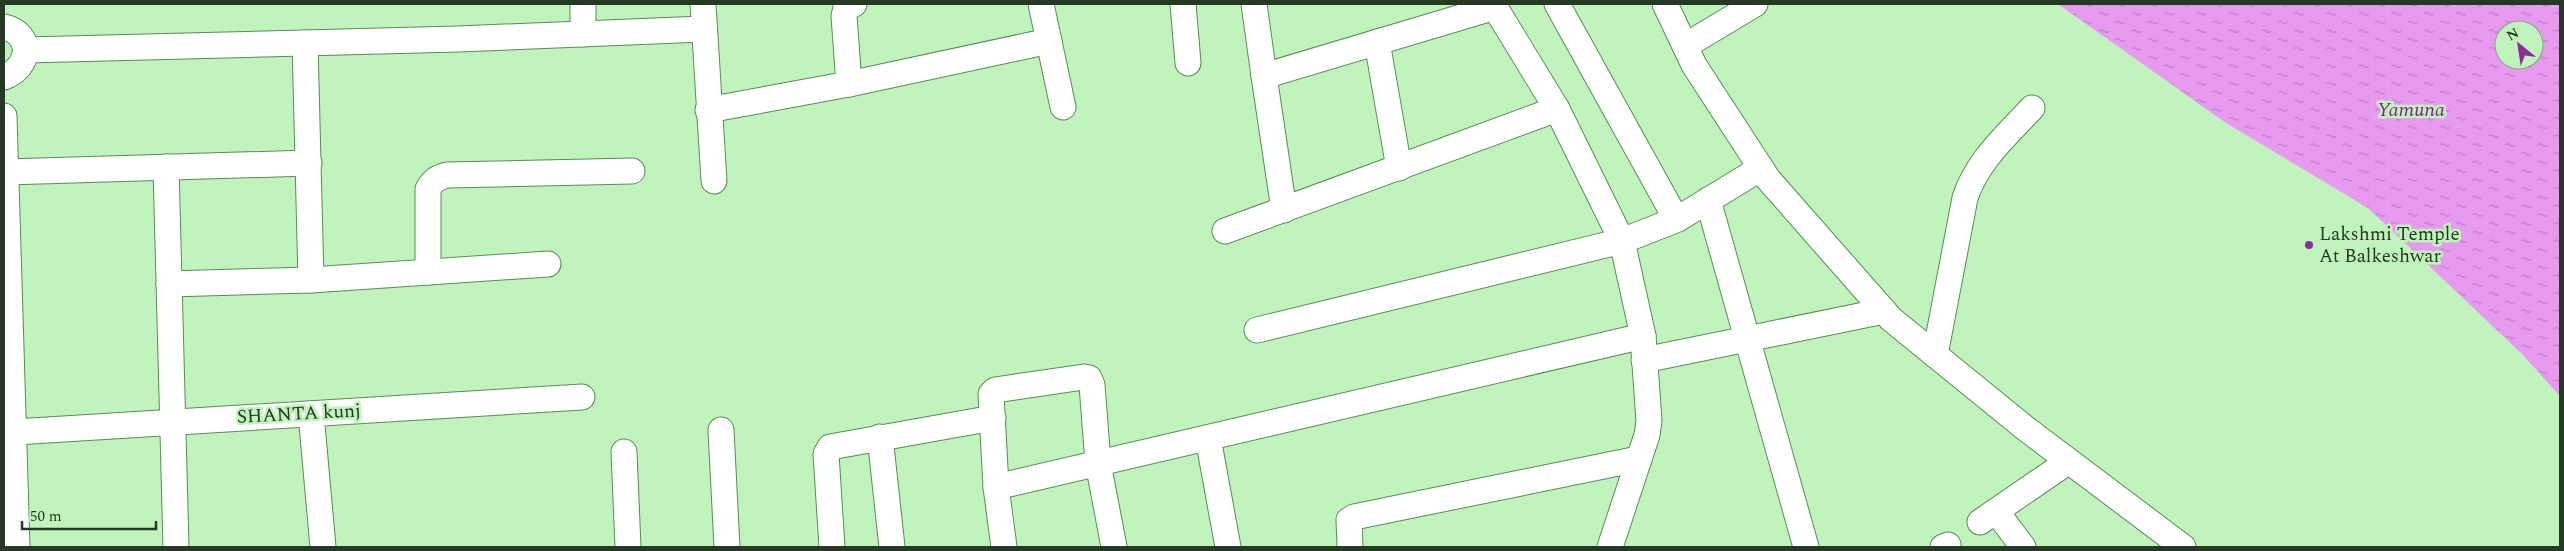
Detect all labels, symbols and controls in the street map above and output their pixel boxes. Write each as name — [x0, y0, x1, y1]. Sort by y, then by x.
north arrow — [2494, 20, 2544, 70]
text: N — [2503, 22, 2523, 46]
water label: Yamuna — [2377, 95, 2445, 125]
place label: Lakshmi Temple At Balkeshwar — [2319, 220, 2460, 271]
marker: Lakshmi Temple At Balkeshwar — [2303, 239, 2315, 251]
street label: SHANTA kunj — [236, 396, 362, 432]
scale bar — [22, 498, 156, 530]
text: 50 m — [30, 505, 62, 528]

